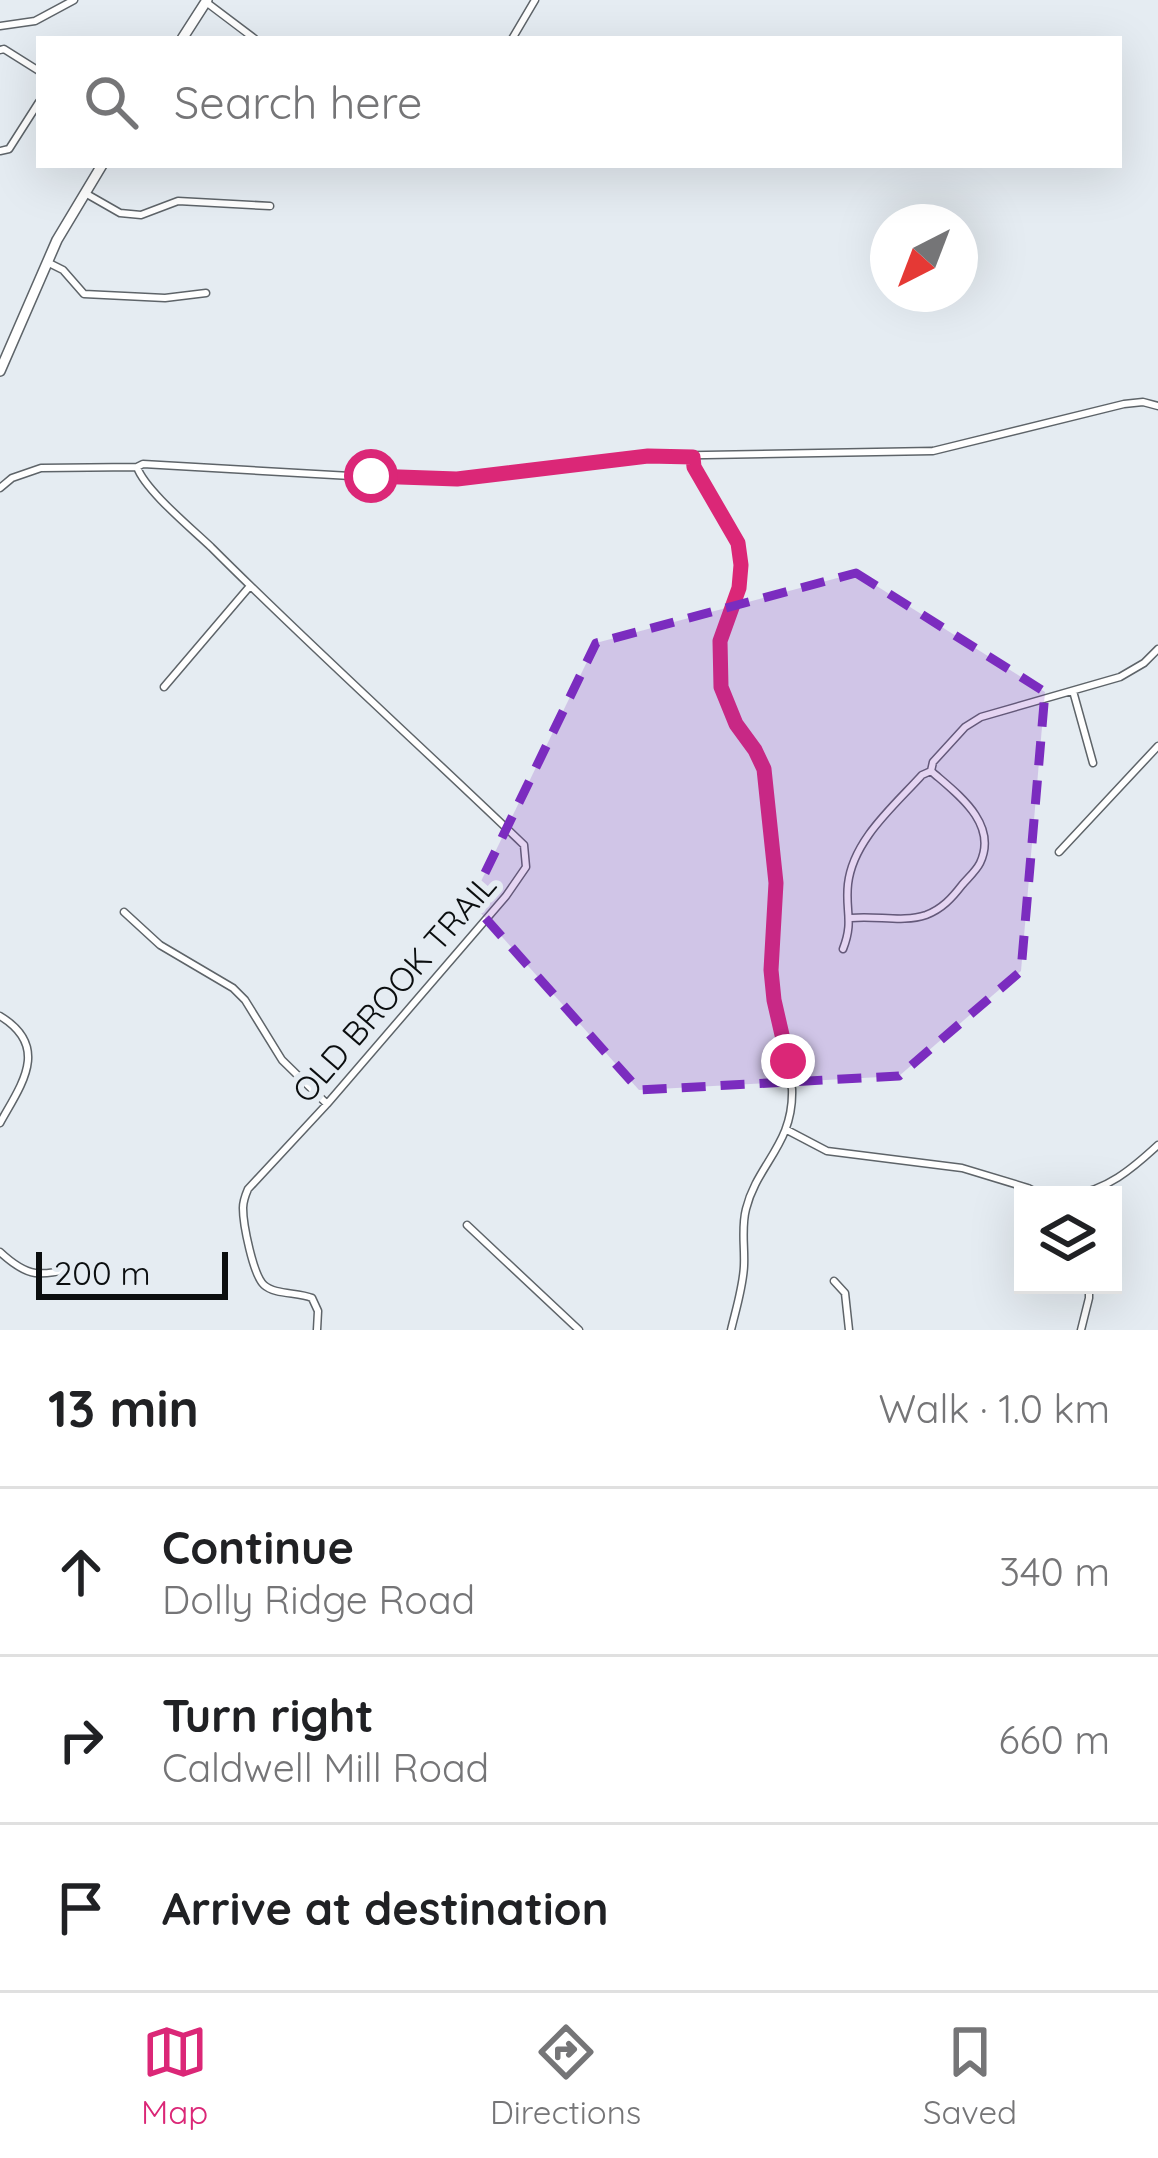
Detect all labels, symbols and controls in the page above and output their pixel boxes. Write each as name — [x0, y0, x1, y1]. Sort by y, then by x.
search box — [36, 36, 1122, 168]
icon: search — [78, 69, 144, 135]
text: Search here — [174, 74, 422, 130]
north arrow — [870, 204, 978, 312]
route start — [344, 449, 398, 503]
street label: OLD BROOK TRAIL — [283, 865, 504, 1111]
route end — [761, 1034, 815, 1088]
map controls — [1014, 1186, 1122, 1294]
button: layers — [1014, 1186, 1122, 1294]
scale bar — [36, 1246, 228, 1299]
text: 200 m — [54, 1252, 151, 1293]
text: 13 min — [48, 1376, 199, 1440]
text: Walk · 1.0 km — [879, 1384, 1110, 1433]
text: Continue — [162, 1519, 354, 1575]
icon: ahead — [48, 1539, 114, 1605]
text: 340 m — [1000, 1547, 1110, 1596]
text: Dolly Ridge Road — [162, 1575, 475, 1624]
text: Turn right — [162, 1687, 374, 1743]
icon: right — [48, 1707, 114, 1773]
text: 660 m — [999, 1715, 1110, 1764]
text: Caldwell Mill Road — [162, 1743, 489, 1792]
icon: arrive — [48, 1875, 114, 1941]
text: Arrive at destination — [162, 1880, 608, 1936]
tab: Map — [141, 2019, 208, 2132]
tab: Directions — [490, 2019, 641, 2132]
tab: Saved — [923, 2019, 1017, 2132]

